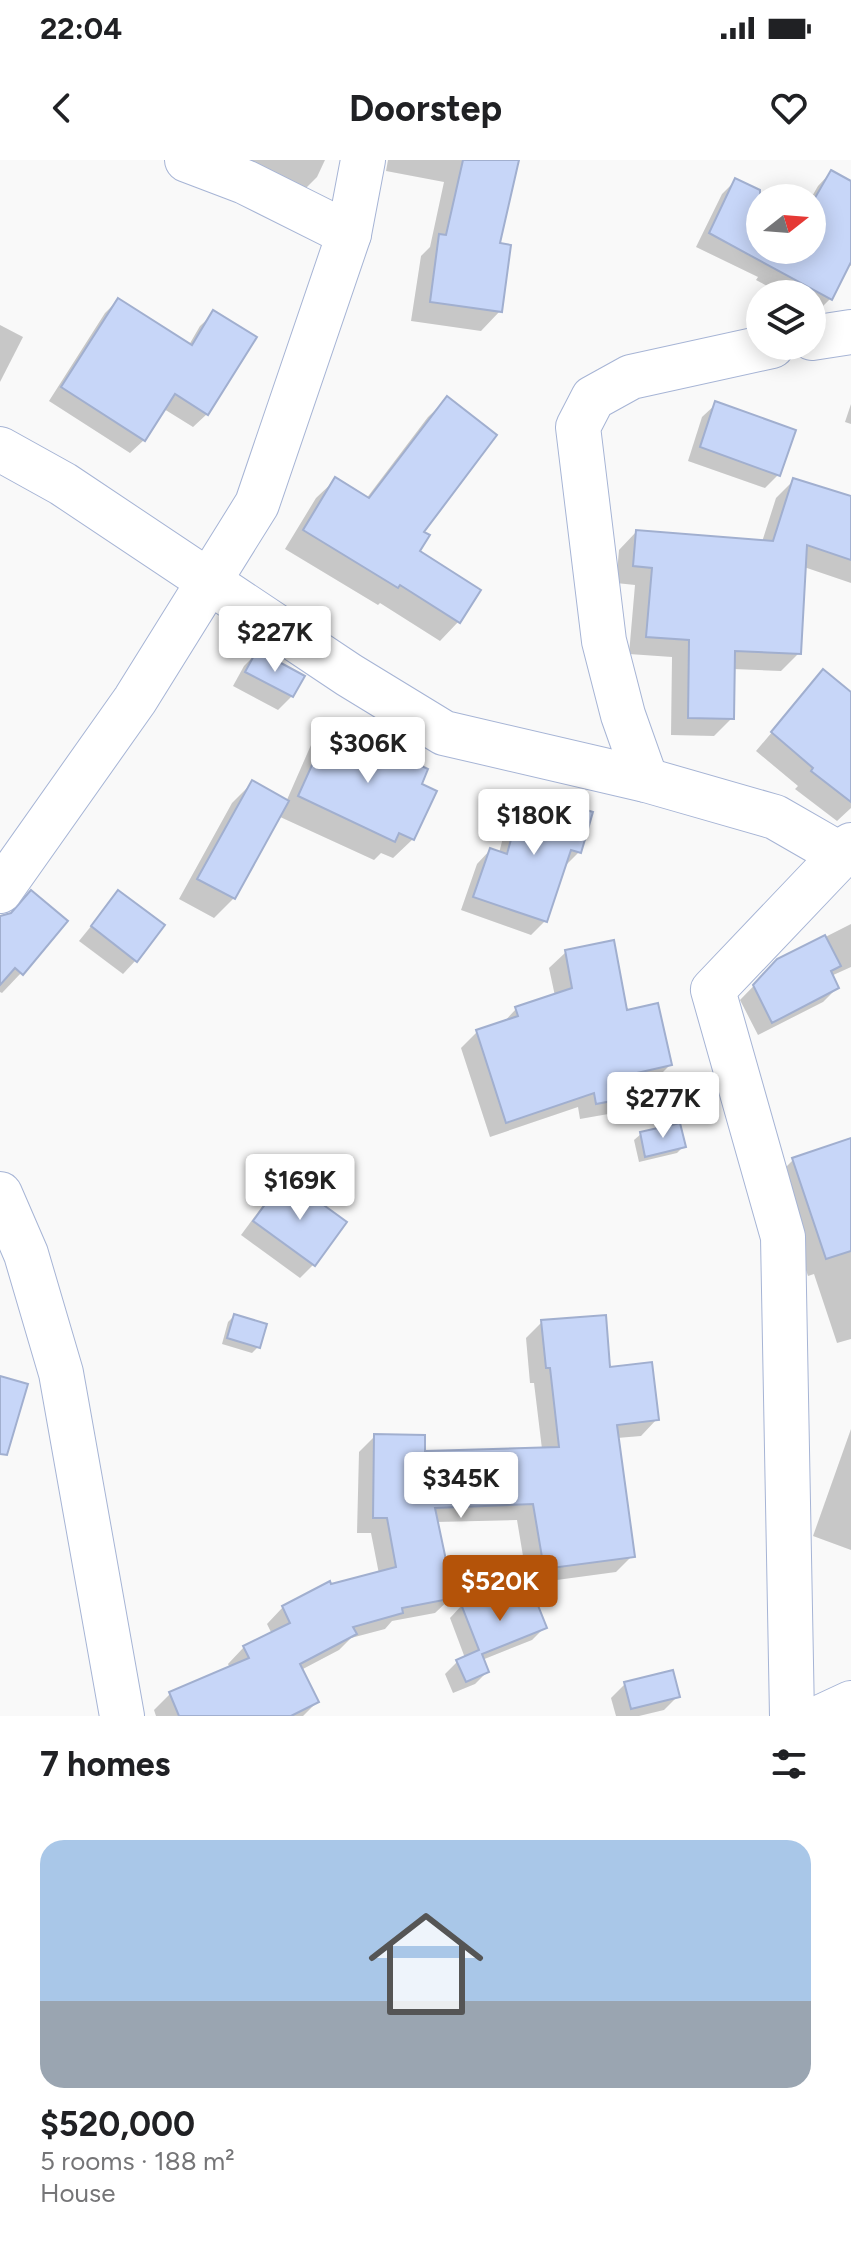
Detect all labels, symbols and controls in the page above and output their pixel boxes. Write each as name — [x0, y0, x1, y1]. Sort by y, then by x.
text: 22:04 — [40, 10, 122, 47]
icon: back — [40, 86, 84, 130]
icon: heart — [767, 86, 811, 130]
text: Doorstep — [349, 87, 502, 130]
north arrow — [746, 184, 826, 264]
map controls — [746, 184, 826, 360]
button: layers — [746, 280, 826, 360]
pin: $227K — [219, 606, 331, 674]
text: $227K — [237, 616, 313, 648]
pin: $306K — [312, 717, 424, 785]
text: $306K — [329, 727, 407, 759]
pin: $180K — [478, 789, 590, 857]
text: $180K — [496, 799, 572, 831]
pin: $277K — [607, 1072, 719, 1140]
text: $277K — [625, 1082, 701, 1114]
pin: $169K — [244, 1154, 356, 1222]
text: $169K — [264, 1164, 336, 1196]
pin: $345K — [405, 1452, 517, 1520]
text: $345K — [422, 1462, 500, 1494]
pin: $520K — [444, 1555, 556, 1623]
text: $520K — [461, 1565, 539, 1597]
icon: filters — [767, 1742, 811, 1786]
text: 7 homes — [40, 1744, 170, 1785]
icon: home — [354, 1892, 498, 2036]
text: $520,000 — [40, 2104, 195, 2145]
text: 5 rooms · 188 m² — [40, 2145, 235, 2177]
text: House — [40, 2177, 115, 2209]

